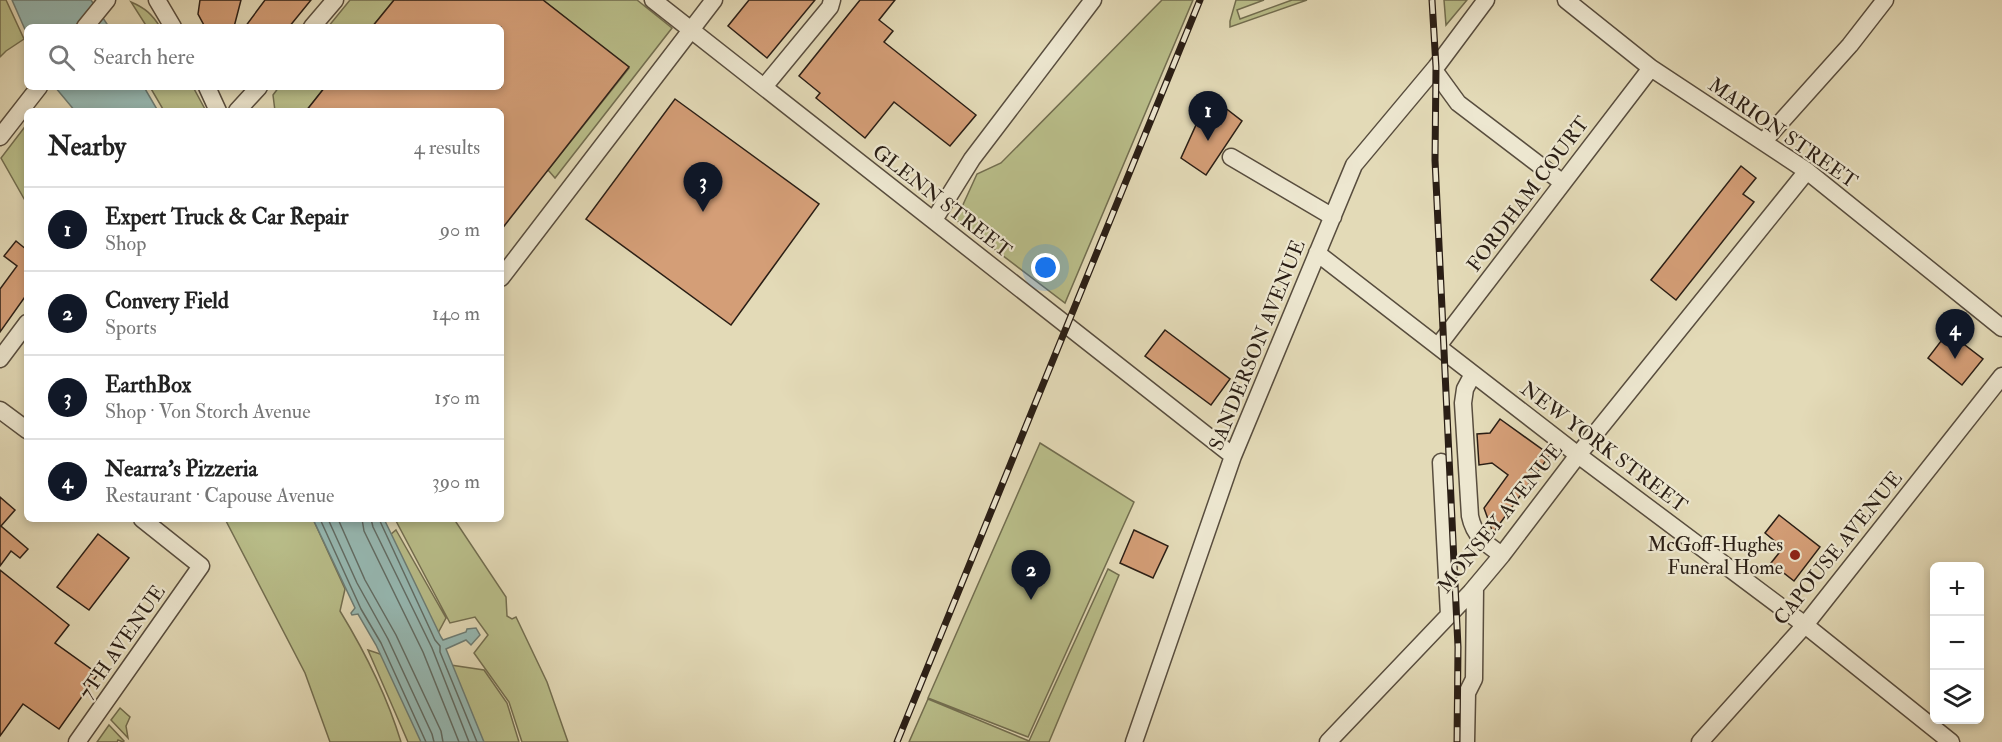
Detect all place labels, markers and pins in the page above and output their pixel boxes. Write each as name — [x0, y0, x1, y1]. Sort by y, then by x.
pin: 1 — [1188, 92, 1228, 141]
pin: 3 — [684, 162, 722, 212]
pin: 4 — [1936, 310, 1974, 359]
place label: McGoff-Hughes Funeral Home — [1648, 532, 1783, 580]
marker: McGoff-Hughes Funeral Home — [1788, 548, 1802, 562]
pin: 2 — [1012, 550, 1050, 600]

